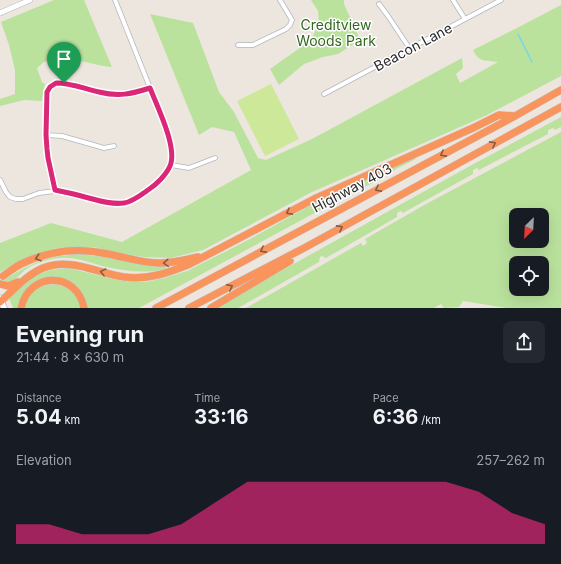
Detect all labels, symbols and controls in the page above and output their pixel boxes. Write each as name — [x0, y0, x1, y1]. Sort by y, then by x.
park label: Creditview Woods Park — [296, 16, 376, 49]
street label: Beacon Lane — [371, 19, 455, 74]
pin — [47, 42, 81, 83]
icon: arrive — [53, 48, 75, 70]
one-way arrow — [489, 141, 496, 149]
one-way arrow — [440, 149, 447, 157]
street label: Highway 403 — [309, 159, 395, 216]
one-way arrow — [375, 184, 382, 191]
one-way arrow — [285, 207, 293, 215]
north arrow — [509, 208, 549, 248]
map controls — [509, 208, 549, 296]
one-way arrow — [336, 226, 343, 233]
one-way arrow — [260, 245, 267, 253]
one-way arrow — [35, 253, 42, 261]
button: locate — [509, 256, 549, 296]
one-way arrow — [163, 258, 169, 267]
one-way arrow — [100, 268, 107, 277]
one-way arrow — [226, 284, 233, 292]
text: Evening run — [16, 321, 144, 347]
button: share — [503, 321, 545, 363]
text: 21:44 · 8 × 630 m — [16, 349, 124, 365]
text: Distance — [16, 391, 61, 405]
text: Time — [194, 391, 220, 405]
text: Pace — [373, 391, 399, 405]
text: 5.04 — [16, 405, 61, 429]
text: 33:16 — [194, 405, 248, 429]
text: 6:36 — [373, 405, 418, 429]
text: km — [61, 413, 80, 427]
text: /km — [418, 413, 441, 427]
text: Elevation — [16, 452, 72, 468]
text: 257–262 m — [476, 452, 545, 468]

